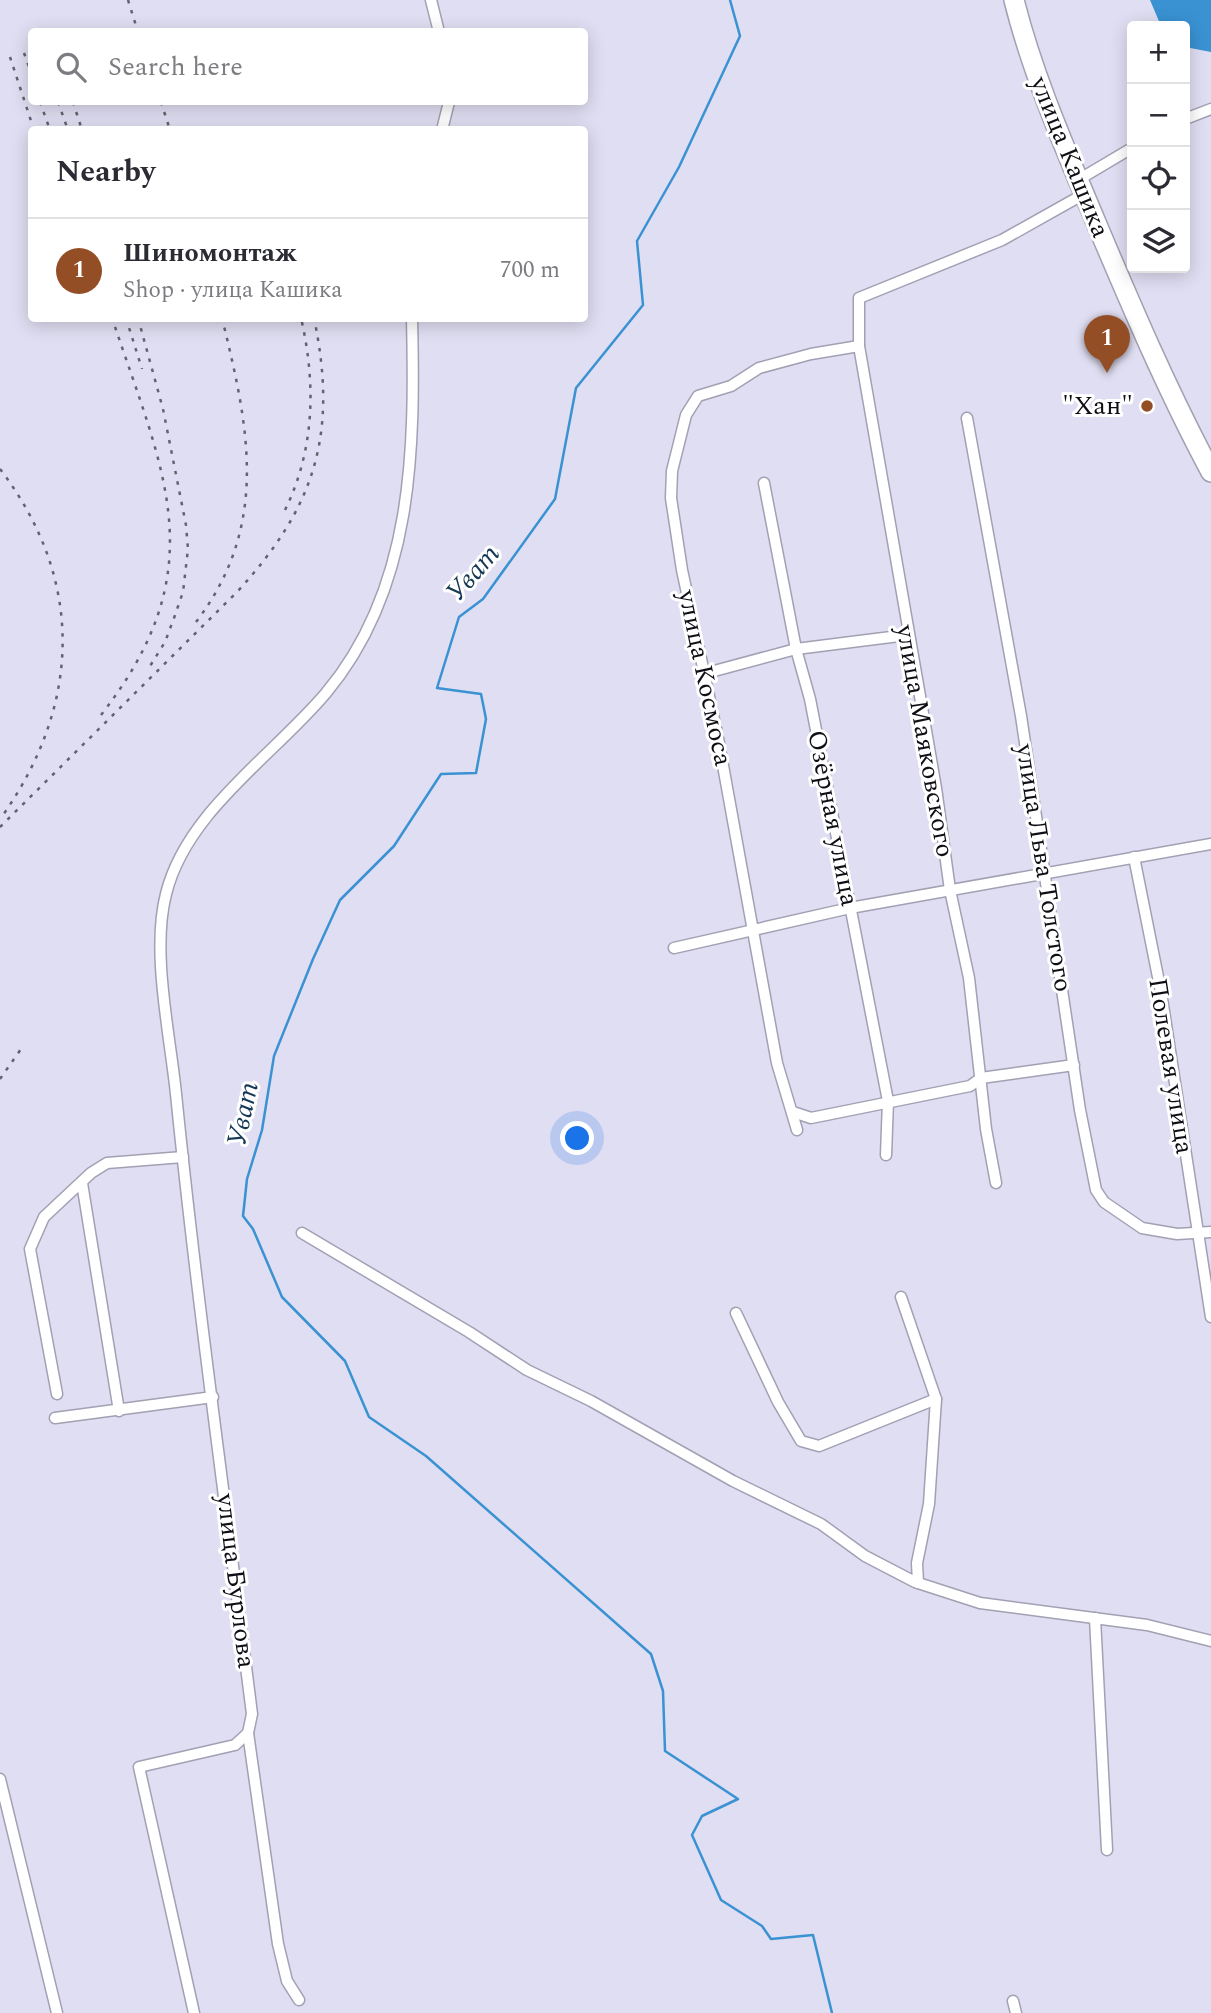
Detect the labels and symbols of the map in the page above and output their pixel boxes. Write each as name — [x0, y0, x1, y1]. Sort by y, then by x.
street label: улица Кашика — [1019, 69, 1121, 244]
pin: 1 — [1084, 315, 1130, 373]
place label: "Хан" — [1062, 386, 1133, 426]
marker: "Хан" — [1139, 398, 1155, 414]
water label: Уват — [435, 534, 511, 612]
street label: улица Космоса — [667, 585, 743, 770]
street label: улица Маяковского — [885, 621, 965, 860]
street label: Озёрная улица — [796, 727, 870, 910]
street label: улица Льва Толстого — [1005, 740, 1083, 995]
street label: Полевая улица — [1137, 975, 1205, 1157]
water label: Уват — [215, 1077, 271, 1150]
your location — [560, 1121, 594, 1155]
street label: улица Бурлова — [205, 1490, 267, 1671]

